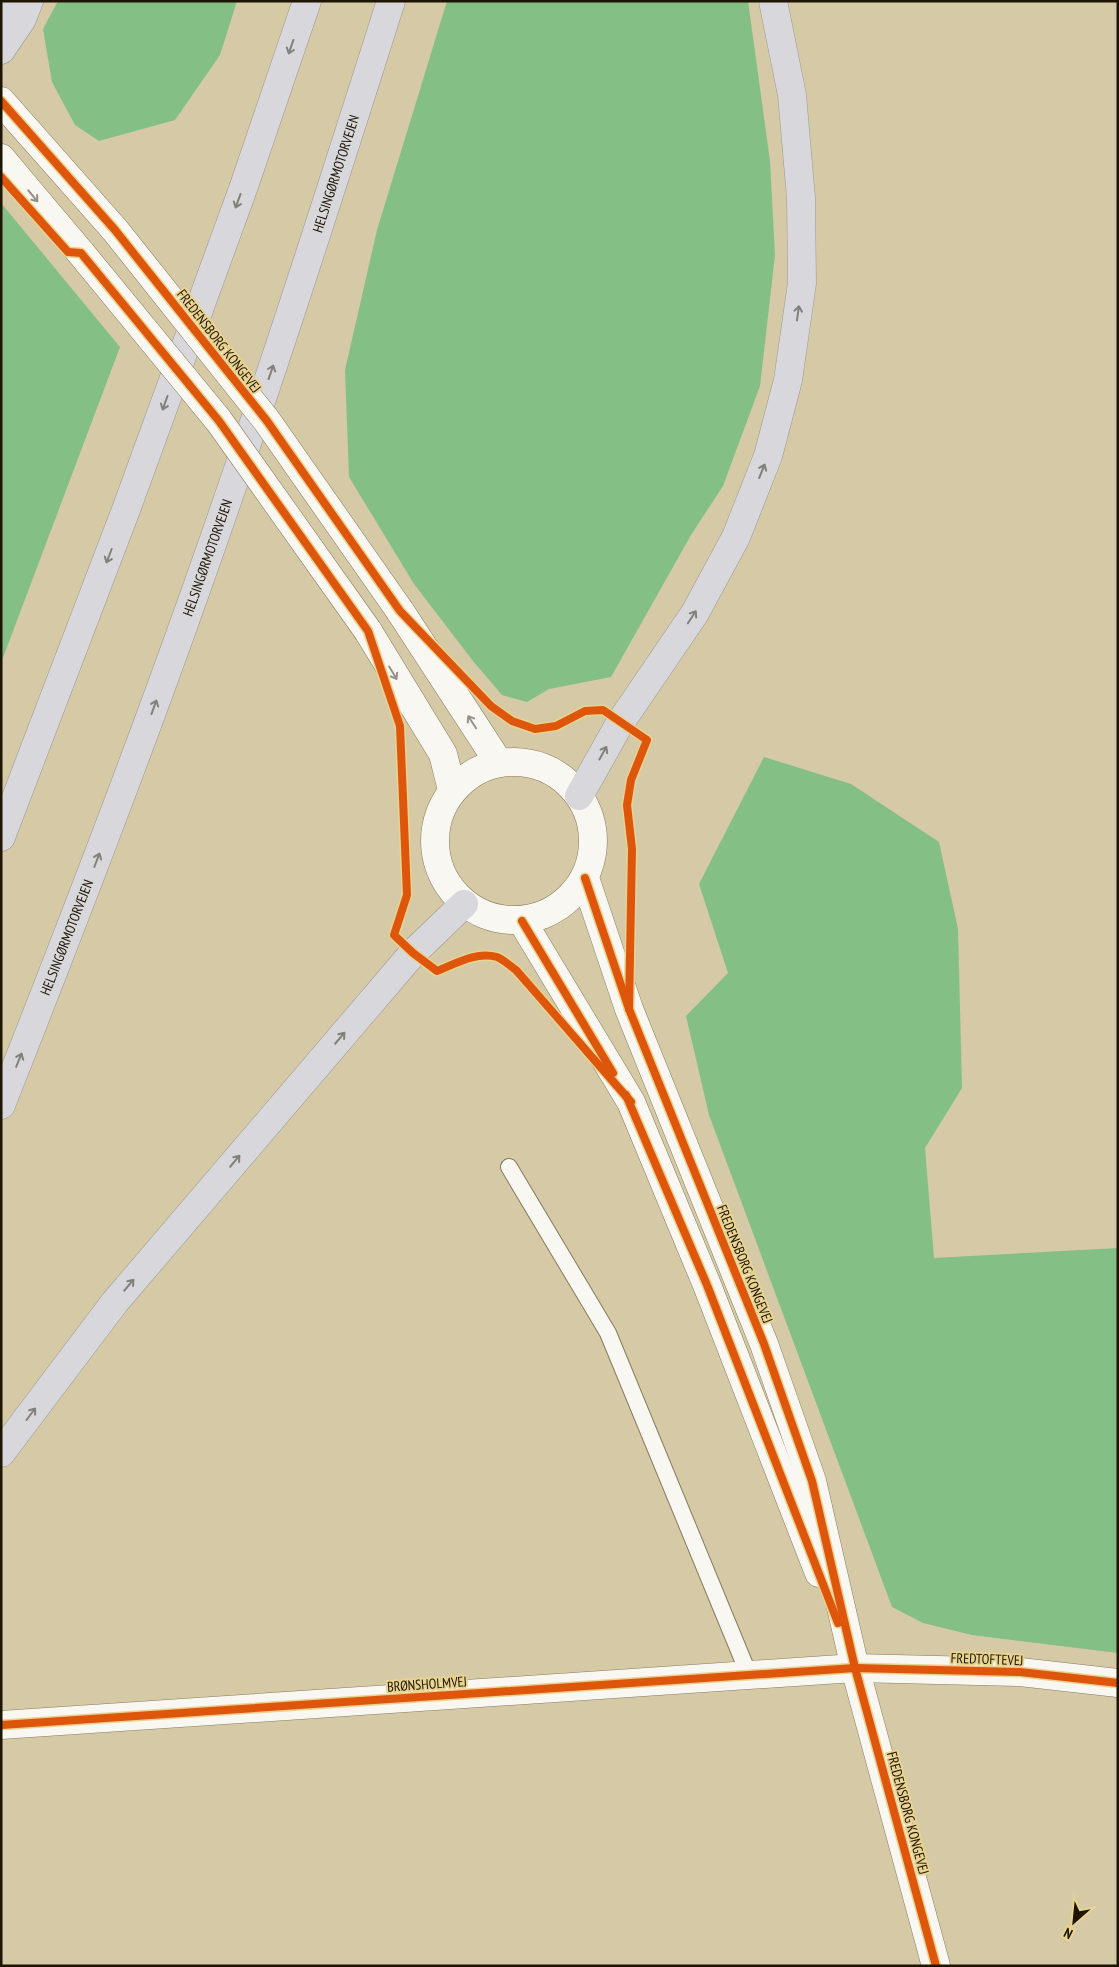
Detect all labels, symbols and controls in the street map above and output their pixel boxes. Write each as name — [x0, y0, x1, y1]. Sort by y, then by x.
one-way arrow — [286, 39, 295, 55]
street label: HELSINGØRMOTORVEJEN — [308, 112, 363, 235]
one-way arrow — [27, 189, 38, 202]
one-way arrow — [233, 193, 242, 208]
street label: FREDENSBORG KONGEVEJ — [173, 286, 265, 396]
one-way arrow — [793, 305, 803, 321]
one-way arrow — [266, 364, 276, 380]
one-way arrow — [160, 395, 169, 410]
one-way arrow — [758, 464, 767, 479]
street label: HELSINGØRMOTORVEJEN — [178, 497, 236, 619]
one-way arrow — [104, 547, 113, 563]
one-way arrow — [688, 611, 698, 625]
one-way arrow — [388, 666, 398, 680]
one-way arrow — [150, 700, 159, 716]
one-way arrow — [467, 715, 477, 729]
one-way arrow — [598, 746, 608, 761]
one-way arrow — [93, 852, 102, 868]
street label: HELSINGØRMOTORVEJEN — [36, 877, 97, 998]
one-way arrow — [334, 1031, 346, 1044]
one-way arrow — [15, 1053, 24, 1068]
one-way arrow — [229, 1155, 240, 1168]
street label: FREDENSBORG KONGEVEJ — [713, 1202, 777, 1326]
one-way arrow — [123, 1279, 135, 1292]
one-way arrow — [25, 1408, 36, 1421]
street label: FREDTOFTEVEJ — [950, 1649, 1024, 1669]
street label: BRØNSHOLMVEJ — [387, 1672, 467, 1696]
street label: FREDENSBORG KONGEVEJ — [883, 1750, 933, 1876]
north arrow — [1049, 1897, 1099, 1947]
text: N — [1061, 1924, 1076, 1943]

